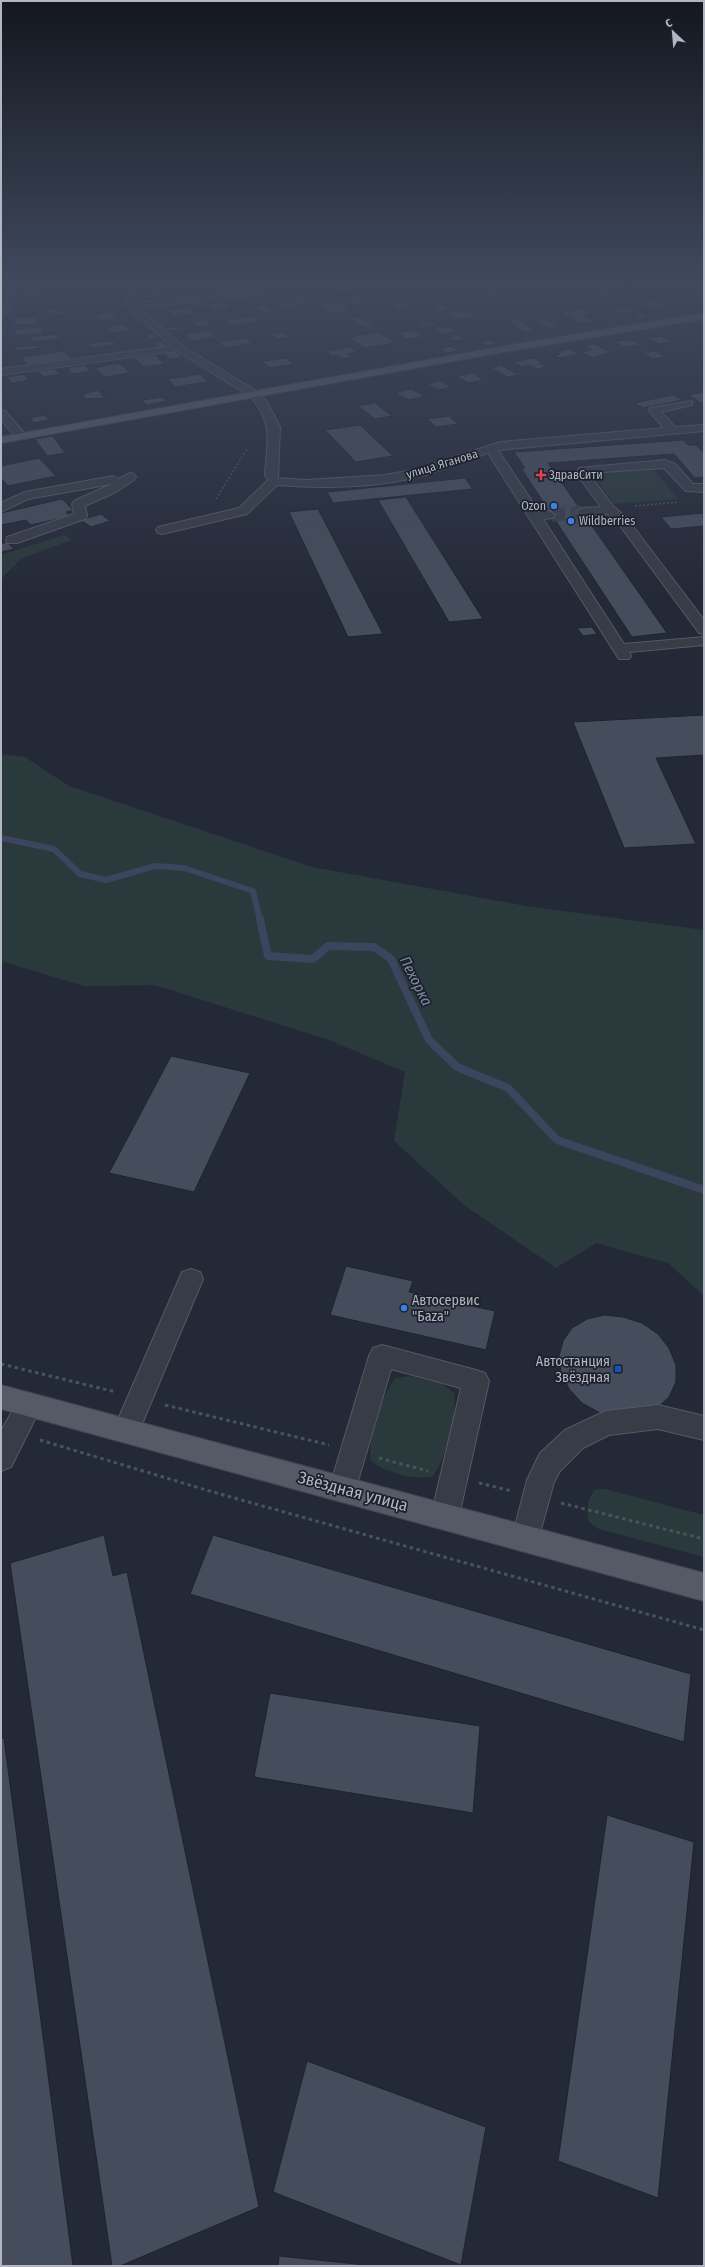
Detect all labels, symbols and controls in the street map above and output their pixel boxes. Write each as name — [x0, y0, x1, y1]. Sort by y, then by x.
north arrow — [653, 12, 693, 52]
text: С — [663, 16, 674, 31]
street label: улица Яганова — [405, 446, 480, 482]
place label: ЗдравСити — [549, 468, 603, 482]
marker: ЗдравСити — [536, 470, 546, 480]
place label: Ozon — [521, 499, 546, 513]
marker: Ozon — [549, 501, 559, 511]
place label: Wildberries — [579, 514, 635, 528]
marker: Wildberries — [566, 516, 576, 526]
water label: Пехорка — [396, 953, 436, 1009]
place label: Автосервис "Баzа" — [412, 1292, 479, 1325]
marker: Автосервис "Баzа" — [399, 1303, 409, 1313]
place label: Автостанция Звёздная — [536, 1353, 610, 1386]
marker: Автостанция Звёздная — [613, 1364, 623, 1374]
street label: Звёздная улица — [296, 1467, 410, 1516]

